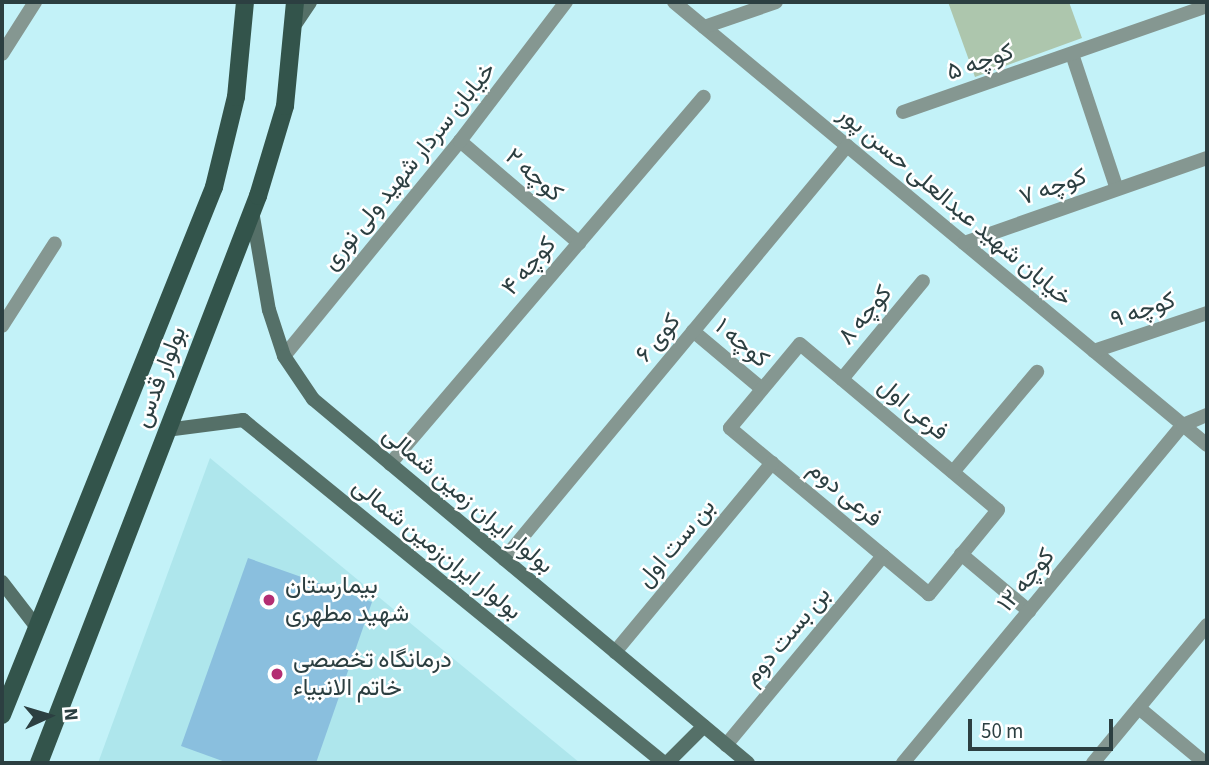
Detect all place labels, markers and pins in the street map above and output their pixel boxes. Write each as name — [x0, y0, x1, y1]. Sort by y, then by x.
place label: بیمارستان شهید مطهری — [285, 572, 409, 628]
marker: بیمارستان شهید مطهری — [259, 590, 279, 610]
place label: درمانگاه تخصصی خاتم الانبیاء — [293, 646, 452, 702]
marker: درمانگاه تخصصی خاتم الانبیاء — [267, 664, 287, 684]

